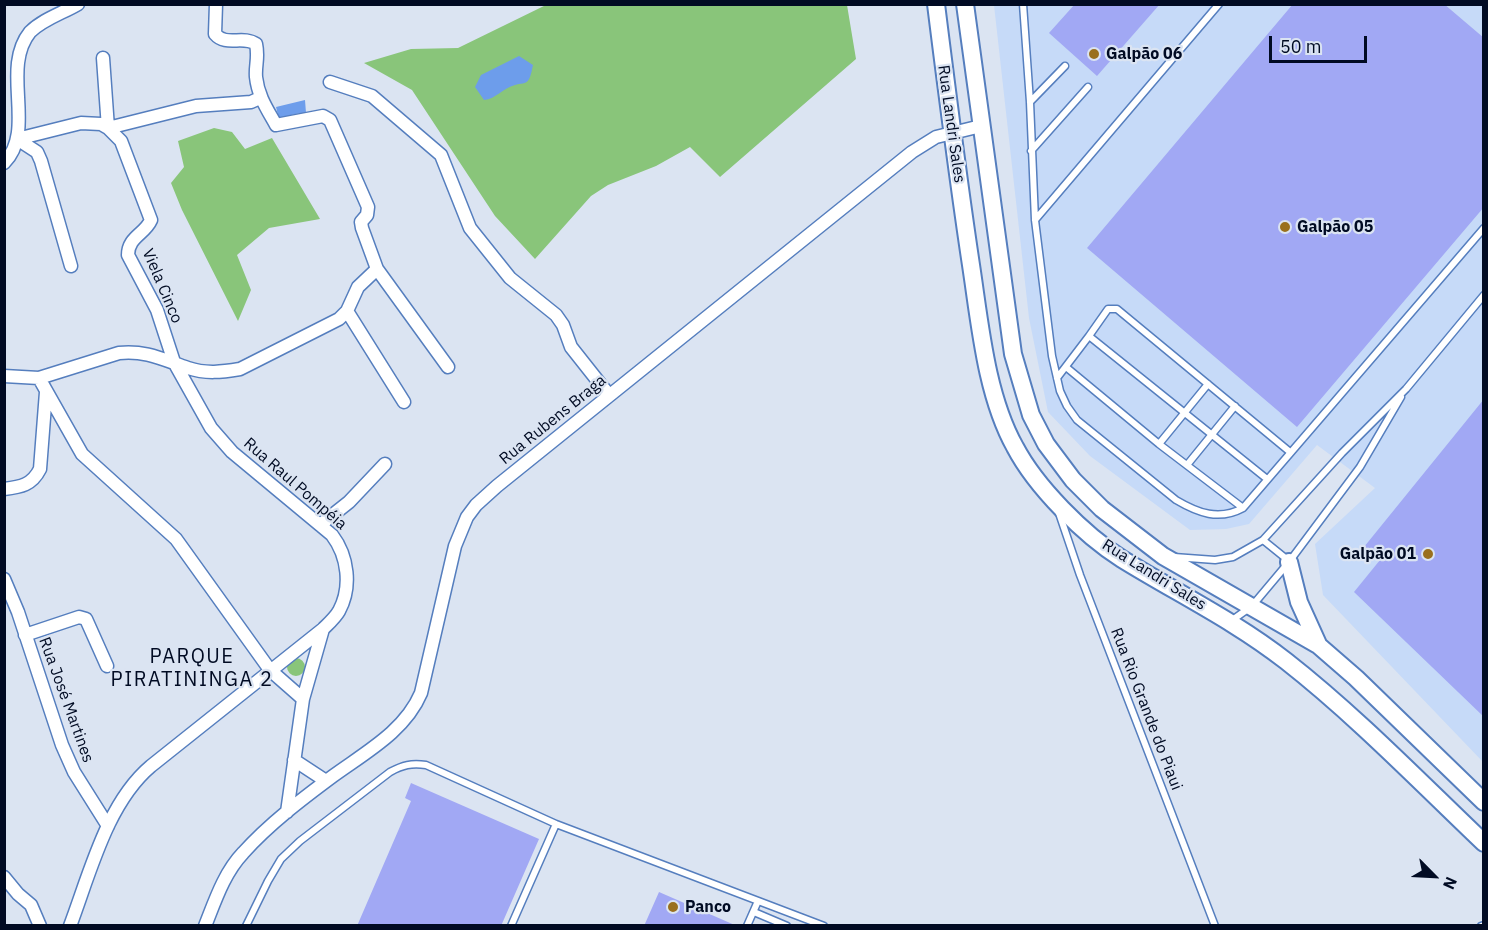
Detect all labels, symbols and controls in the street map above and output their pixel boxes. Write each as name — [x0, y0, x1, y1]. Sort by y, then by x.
scale bar — [1272, 24, 1370, 62]
text: 50 m — [1280, 35, 1322, 58]
place label: Galpão 06 — [1106, 44, 1182, 64]
marker: Galpão 06 — [1087, 47, 1101, 61]
street label: Rua Landri Sales — [933, 64, 969, 184]
place label: Galpão 05 — [1297, 217, 1373, 237]
marker: Galpão 05 — [1278, 220, 1292, 234]
street label: Viela Cinco — [138, 246, 186, 326]
street label: Rua Rubens Braga — [496, 371, 610, 469]
street label: Rua Raul Pompéia — [239, 434, 351, 534]
street label: Rua Landri Sales — [1098, 535, 1210, 615]
place label: Galpão 01 — [1340, 544, 1416, 564]
marker: Galpão 01 — [1421, 547, 1435, 561]
street label: Rua Rio Grande do Piaui — [1106, 625, 1186, 793]
street label: Rua José Martines — [34, 635, 98, 765]
district label: PARQUE PIRATININGA 2 — [111, 645, 273, 692]
north arrow — [1404, 846, 1464, 906]
text: N — [1439, 874, 1462, 893]
place label: Panco — [685, 897, 731, 917]
marker: Panco — [666, 900, 680, 914]

